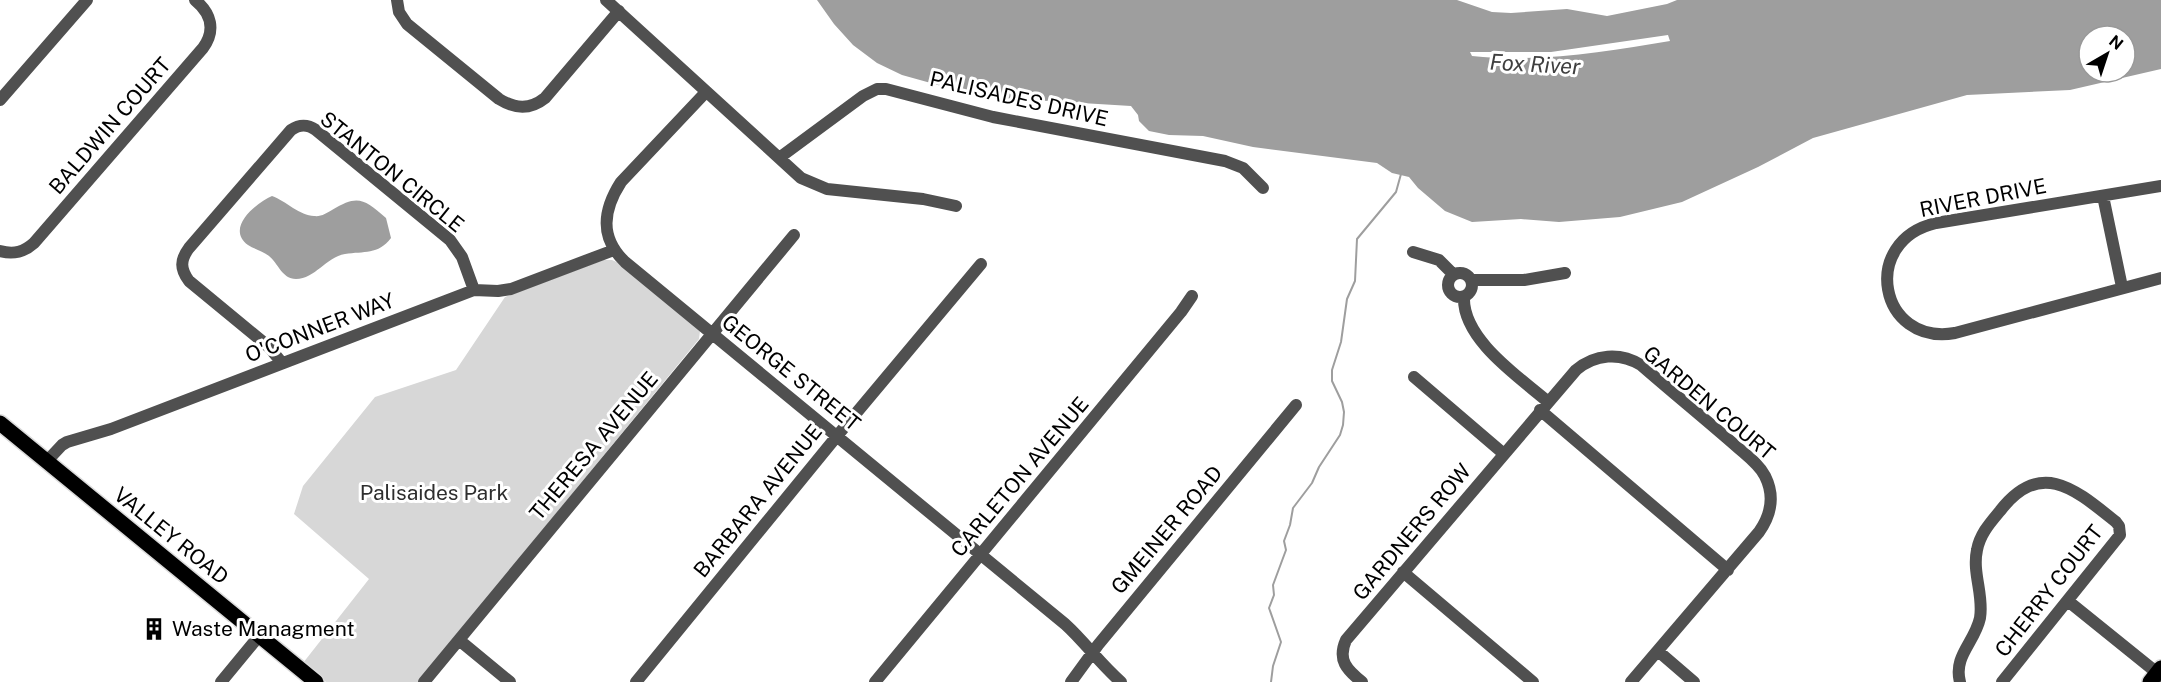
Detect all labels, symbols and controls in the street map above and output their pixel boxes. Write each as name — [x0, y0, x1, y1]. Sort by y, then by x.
north arrow — [2077, 24, 2137, 84]
text: N — [2105, 31, 2127, 54]
water label: Fox River — [1489, 49, 1582, 79]
street label: BALDWIN COURT — [44, 52, 176, 199]
street label: PALISADES DRIVE — [927, 66, 1111, 131]
street label: STANTON CIRCLE — [315, 106, 469, 237]
street label: RIVER DRIVE — [1917, 173, 2048, 222]
street label: O'CONNER WAY — [242, 287, 398, 367]
street label: GEORGE STREET — [717, 309, 866, 436]
street label: GARDEN COURT — [1638, 340, 1780, 465]
street label: THERESA AVENUE — [524, 366, 663, 525]
street label: CARLETON AVENUE — [946, 392, 1094, 562]
street label: BARBARA AVENUE — [688, 419, 827, 582]
street label: GARDNERS ROW — [1347, 458, 1476, 605]
street label: GMEINER ROAD — [1106, 461, 1227, 599]
park label: Palisaides Park — [360, 480, 508, 505]
street label: VALLEY ROAD — [109, 482, 234, 589]
street label: CHERRY COURT — [1989, 520, 2108, 662]
building icon: Waste Managment — [141, 616, 167, 642]
place label: Waste Managment — [172, 616, 355, 641]

